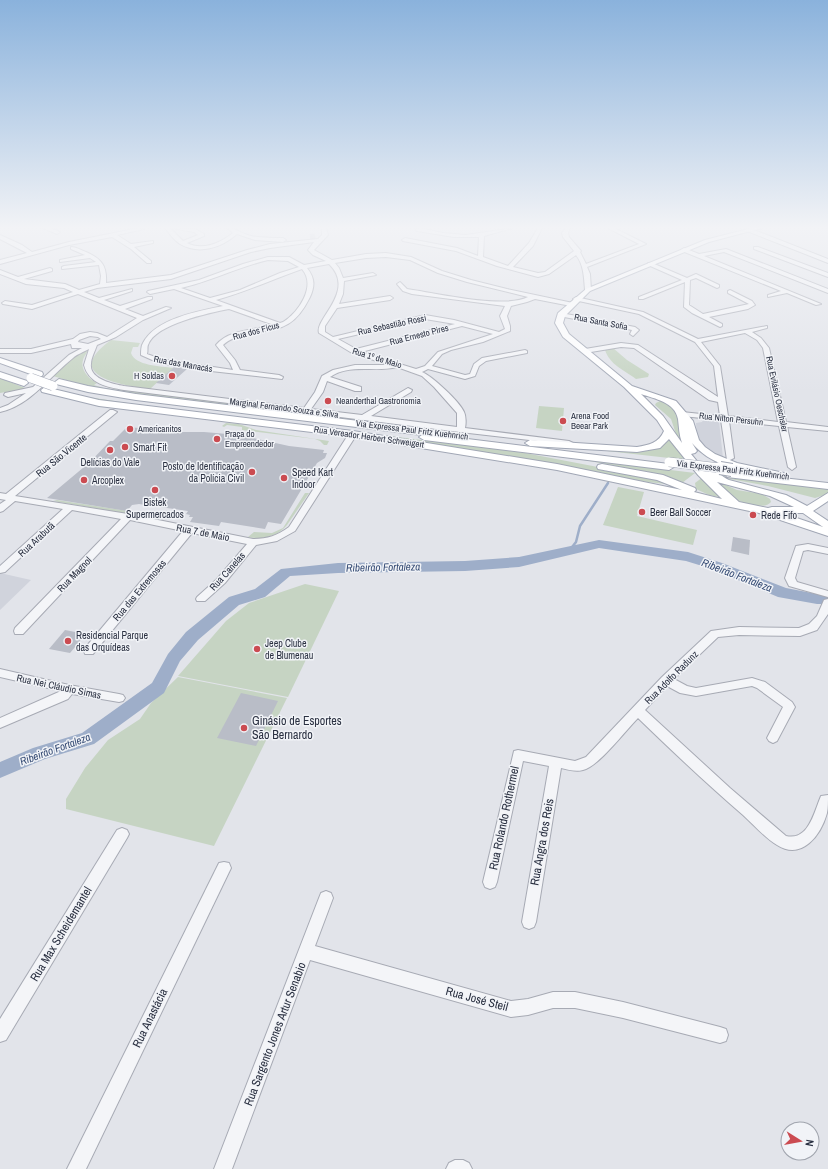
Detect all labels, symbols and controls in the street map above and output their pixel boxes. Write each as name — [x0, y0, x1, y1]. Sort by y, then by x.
street label: Rua Santa Sofia — [573, 311, 629, 333]
street label: Rua Sebastião Rossi — [357, 312, 427, 338]
street label: Rua dos Ficus — [231, 319, 281, 343]
street label: Rua Ernesto Pires — [388, 322, 450, 348]
street label: Rua 1º de Maio — [351, 345, 403, 371]
street label: Rua das Manacás — [153, 353, 214, 375]
street label: Rua Evilásio Oeschsler — [763, 355, 791, 433]
place label: H Soldas — [134, 370, 164, 382]
marker: H Soldas — [167, 371, 177, 381]
street label: Marginal Fernando Souza e Silva — [229, 395, 339, 421]
place label: Neanderthal Gastronomia — [336, 395, 421, 407]
marker: Neanderthal Gastronomia — [323, 396, 333, 406]
place label: Arena Food Beear Park — [570, 410, 609, 432]
street label: Rua Nilton Persuhn — [698, 410, 764, 428]
marker: Arena Food Beear Park — [558, 416, 568, 426]
street label: Via Expressa Paul Fritz Kuehnrich — [355, 417, 469, 443]
place label: Americanitos — [137, 423, 182, 435]
street label: Rua Vereador Herbert Schweigert — [313, 423, 425, 451]
marker: Americanitos — [125, 424, 135, 434]
place label: Praça do Empreendedor — [225, 428, 274, 450]
street label: Rua São Vicente — [33, 431, 90, 480]
marker: Praça do Empreendedor — [212, 434, 222, 444]
place label: Smart Fit — [133, 441, 167, 454]
marker: Smart Fit — [120, 442, 130, 452]
marker: Delícias do Vale — [105, 445, 115, 455]
place label: Delícias do Vale — [80, 456, 140, 469]
street label: Via Expressa Paul Fritz Kuehnrich — [676, 457, 790, 483]
place label: Posto de Identificação da Polícia Civil — [162, 460, 244, 485]
place label: Speed Kart Indoor — [292, 466, 334, 491]
marker: Posto de Identificação da Polícia Civil — [247, 467, 257, 477]
marker: Speed Kart Indoor — [279, 473, 289, 483]
place label: Arcoplex — [91, 474, 125, 487]
marker: Arcoplex — [79, 475, 89, 485]
marker: Bistek Supermercados — [150, 485, 160, 495]
place label: Bistek Supermercados — [126, 496, 184, 521]
place label: Beer Ball Soccer — [650, 506, 711, 519]
marker: Beer Ball Soccer — [637, 507, 647, 517]
place label: Rede Fifo — [761, 509, 797, 522]
marker: Rede Fifo — [748, 510, 758, 520]
street label: Rua Arabutã — [15, 519, 58, 560]
street label: Rua 7 de Maio — [175, 521, 231, 544]
street label: Rua Canelas — [207, 549, 248, 593]
street label: Rua Magnol — [54, 554, 95, 595]
water label: Ribeirão Fortaleza — [700, 555, 774, 595]
street label: Rua das Extremosas — [110, 557, 169, 624]
water label: Ribeirão Fortaleza — [346, 559, 420, 575]
place label: Residencial Parque das Orquídeas — [76, 629, 148, 654]
marker: Residencial Parque das Orquídeas — [63, 636, 73, 646]
place label: Jeep Clube de Blumenau — [265, 637, 313, 662]
marker: Jeep Clube de Blumenau — [252, 644, 262, 654]
street label: Rua Adolfo Radunz — [642, 648, 701, 707]
street label: Rua Nei Cláudio Simas — [15, 671, 102, 702]
place label: Ginásio de Esportes São Bernardo — [252, 713, 342, 743]
marker: Ginásio de Esportes São Bernardo — [239, 723, 249, 733]
water label: Ribeirão Fortaleza — [18, 730, 92, 768]
street label: Rua Rolando Rothermel — [485, 765, 523, 871]
street label: Rua Angra dos Reis — [526, 797, 558, 887]
street label: Rua Max Scheidemantel — [26, 884, 96, 984]
street label: Rua Sargento Jones Artur Senabio — [240, 960, 310, 1108]
street label: Rua José Steil — [444, 983, 510, 1015]
street label: Rua Anastácia — [129, 985, 171, 1050]
north arrow — [780, 1121, 820, 1161]
text: N — [802, 1138, 817, 1147]

